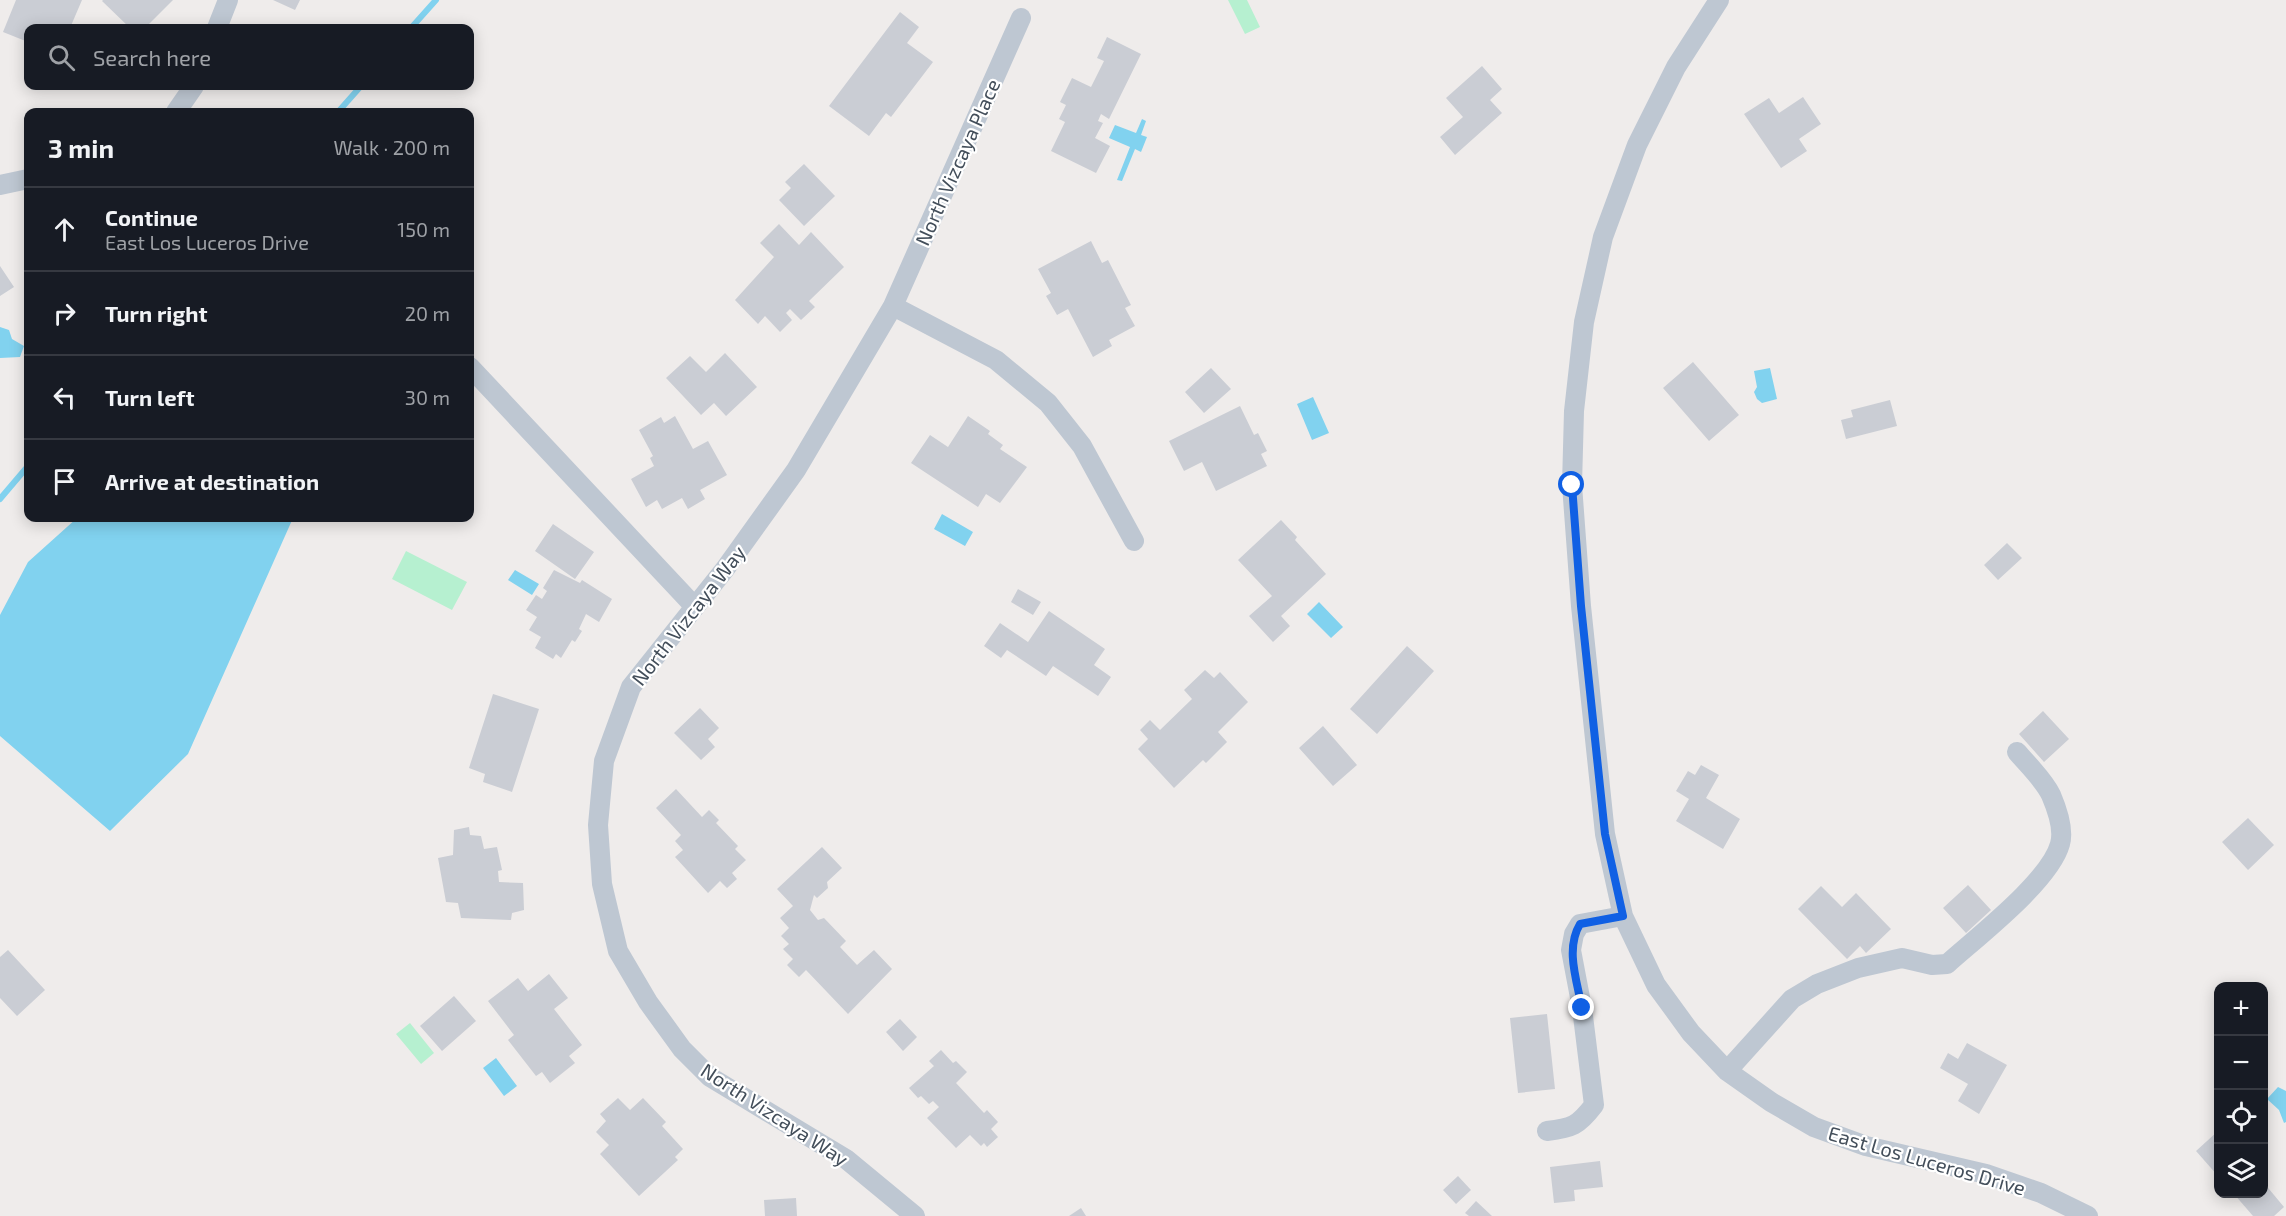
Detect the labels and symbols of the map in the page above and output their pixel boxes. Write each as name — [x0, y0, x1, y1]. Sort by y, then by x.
street label: North Vizcaya Place — [909, 75, 1005, 249]
route start — [1558, 471, 1584, 497]
street label: North Vizcaya Way — [626, 540, 750, 690]
route end — [1568, 994, 1594, 1020]
street label: North Vizcaya Way — [697, 1057, 853, 1171]
street label: East Los Luceros Drive — [1826, 1120, 2028, 1200]

